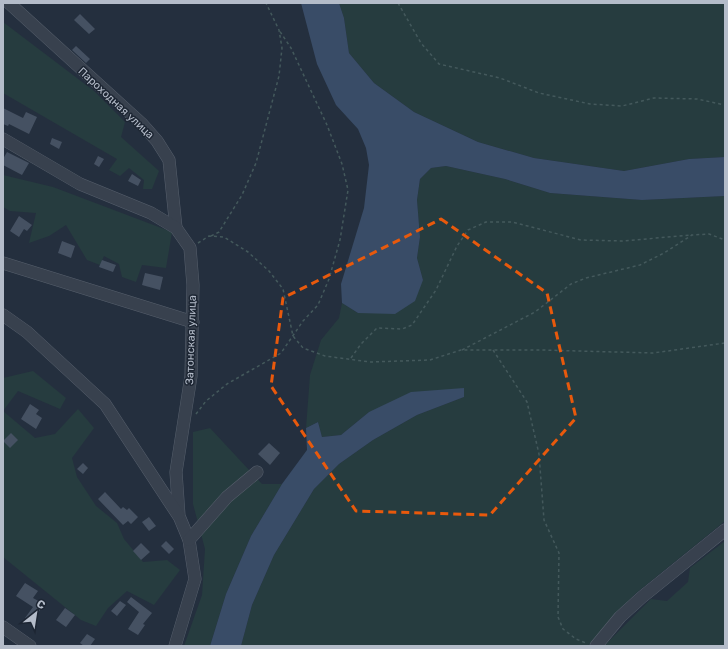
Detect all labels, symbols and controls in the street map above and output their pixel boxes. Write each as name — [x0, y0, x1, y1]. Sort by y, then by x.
street label: Пароходная улица — [75, 65, 157, 141]
street label: Затонская улица — [183, 295, 199, 385]
north arrow — [16, 593, 56, 633]
text: С — [34, 597, 48, 612]

